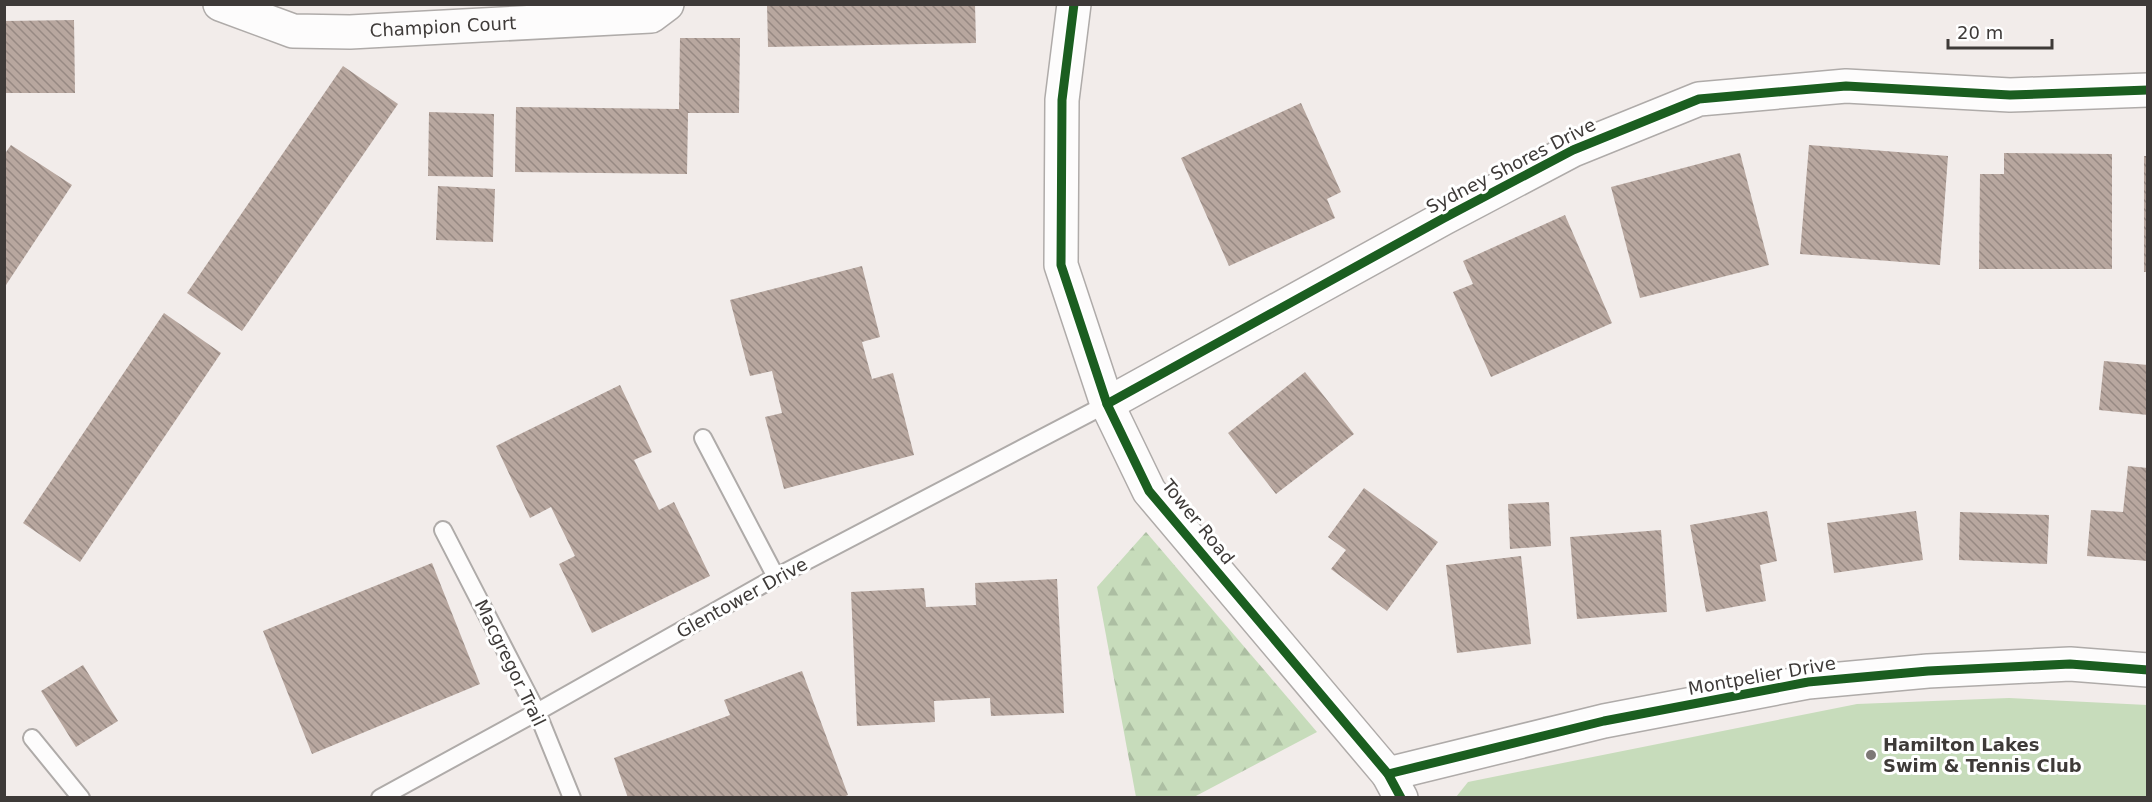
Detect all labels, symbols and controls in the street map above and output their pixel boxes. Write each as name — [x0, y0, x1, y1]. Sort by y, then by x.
street label: Champion Court — [369, 12, 517, 41]
scale bar — [1948, 12, 2052, 50]
text: 20 m — [1957, 22, 2003, 43]
street label: Sydney Shores Drive — [1423, 114, 1599, 217]
street label: Tower Road — [1157, 474, 1239, 568]
street label: Glentower Drive — [673, 553, 811, 642]
street label: Macgregor Trail — [471, 596, 550, 730]
street label: Montpelier Drive — [1686, 652, 1837, 699]
place label: Hamilton Lakes Swim & Tennis Club — [1883, 734, 2082, 776]
marker: Hamilton Lakes Swim & Tennis Club — [1864, 748, 1878, 762]

